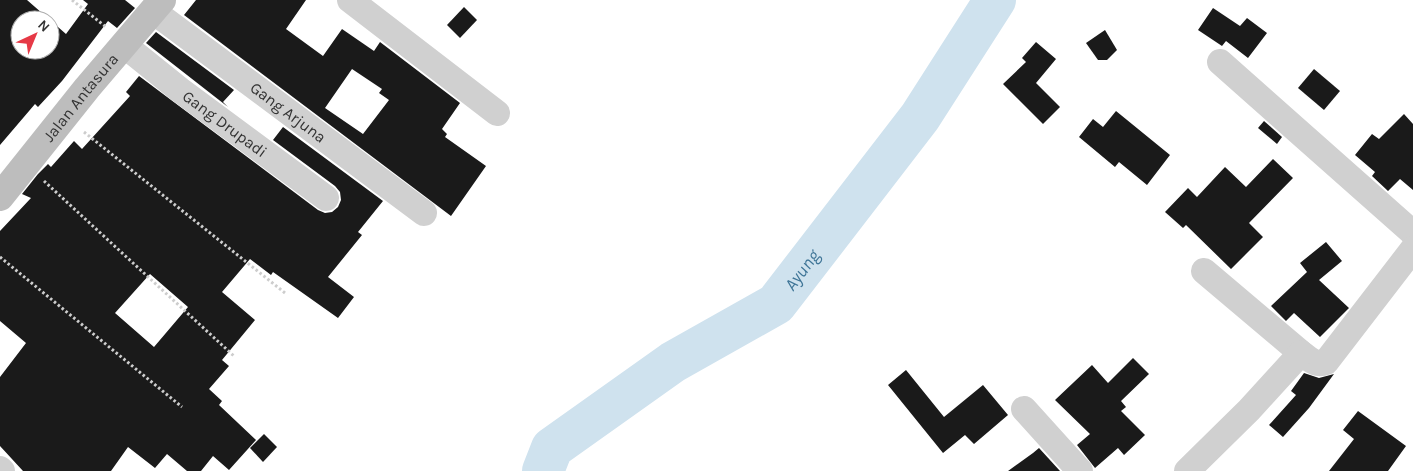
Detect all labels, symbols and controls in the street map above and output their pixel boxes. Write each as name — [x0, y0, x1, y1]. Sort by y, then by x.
north arrow — [10, 10, 60, 60]
text: N — [34, 16, 53, 36]
street label: Jalan Antasura — [39, 50, 122, 146]
street label: Gang Arjuna — [247, 78, 330, 147]
street label: Gang Drupadi — [179, 86, 271, 161]
water label: Ayung — [779, 245, 825, 295]

